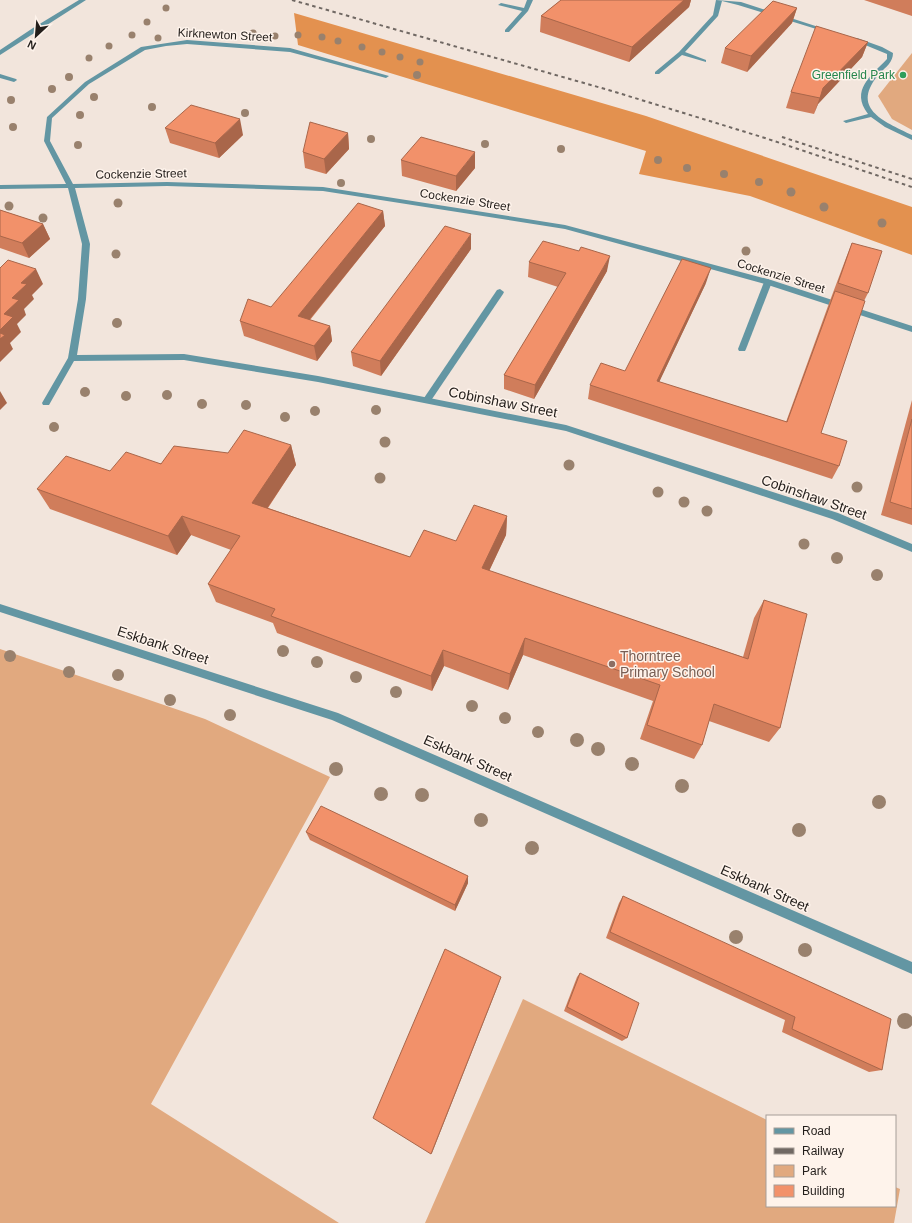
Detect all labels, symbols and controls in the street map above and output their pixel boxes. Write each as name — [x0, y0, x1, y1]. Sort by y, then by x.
north arrow — [16, 16, 56, 56]
street label: Kirknewton Street — [177, 26, 273, 45]
text: N — [25, 38, 38, 52]
place label: Greenfield Park — [812, 68, 896, 82]
marker: Greenfield Park — [898, 70, 908, 80]
street label: Cockenzie Street — [95, 166, 187, 182]
street label: Cockenzie Street — [419, 186, 512, 214]
street label: Cockenzie Street — [735, 256, 827, 296]
street label: Cobinshaw Street — [447, 384, 559, 420]
street label: Cobinshaw Street — [759, 471, 869, 523]
street label: Eskbank Street — [115, 623, 211, 667]
place label: Thorntree Primary School — [620, 648, 715, 680]
marker: Thorntree Primary School — [607, 659, 617, 669]
street label: Eskbank Street — [421, 731, 515, 785]
street label: Eskbank Street — [718, 861, 812, 915]
legend — [766, 1115, 896, 1207]
text: Road — [802, 1124, 831, 1138]
text: Railway — [802, 1144, 844, 1158]
text: Park — [802, 1164, 828, 1178]
text: Building — [802, 1184, 845, 1198]

